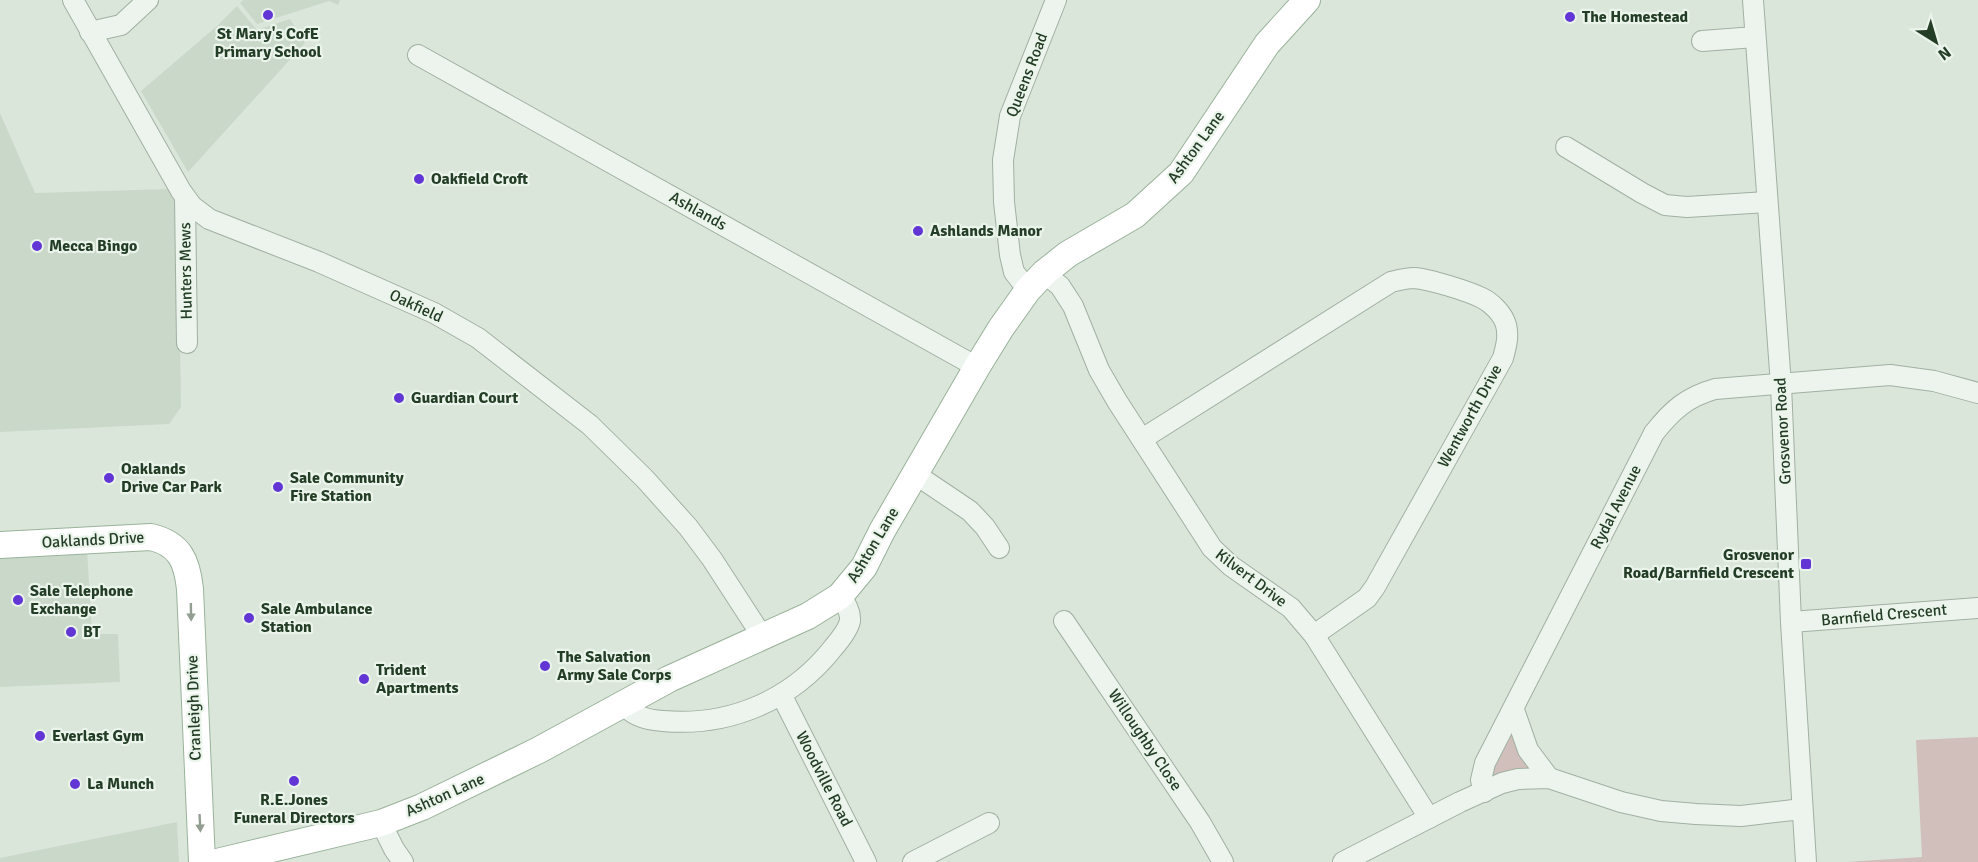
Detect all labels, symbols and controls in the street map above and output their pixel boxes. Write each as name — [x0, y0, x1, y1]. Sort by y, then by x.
place label: The Homestead — [1582, 7, 1689, 27]
marker: St Mary's CofE Primary School — [261, 8, 275, 22]
marker: The Homestead — [1563, 10, 1577, 24]
north arrow — [1906, 12, 1966, 72]
place label: St Mary's CofE Primary School — [214, 24, 322, 62]
street label: Queens Road — [1002, 30, 1052, 120]
text: N — [1934, 42, 1955, 65]
street label: Ashton Lane — [1163, 107, 1229, 187]
place label: Oakfield Croft — [431, 169, 528, 189]
marker: Oakfield Croft — [412, 172, 426, 186]
street label: Ashlands — [666, 187, 730, 235]
place label: Ashlands Manor — [930, 221, 1043, 241]
street label: Hunters Mews — [175, 222, 197, 320]
marker: Ashlands Manor — [911, 224, 925, 238]
place label: Mecca Bingo — [49, 236, 137, 256]
marker: Mecca Bingo — [30, 239, 44, 253]
street label: Oakfield — [386, 285, 446, 327]
street label: Wentworth Drive — [1433, 361, 1507, 471]
street label: Grosvenor Road — [1770, 377, 1796, 485]
place label: Guardian Court — [411, 388, 518, 408]
marker: Guardian Court — [392, 391, 406, 405]
place label: Oaklands Drive Car Park — [121, 459, 222, 497]
street label: Rydal Avenue — [1586, 462, 1646, 552]
place label: Sale Community Fire Station — [290, 468, 404, 506]
marker: Oaklands Drive Car Park — [102, 471, 116, 485]
marker: Sale Community Fire Station — [271, 480, 285, 494]
street label: Ashton Lane — [843, 504, 903, 586]
street label: Oaklands Drive — [41, 527, 145, 553]
street label: Kilvert Drive — [1211, 545, 1291, 611]
place label: Grosvenor Road/Barnfield Crescent — [1623, 545, 1795, 583]
marker: Grosvenor Road/Barnfield Crescent — [1799, 557, 1813, 571]
place label: Sale Telephone Exchange — [30, 581, 133, 619]
marker: Sale Telephone Exchange — [11, 593, 25, 607]
place label: Sale Ambulance Station — [261, 599, 372, 637]
street label: Barnfield Crescent — [1820, 599, 1948, 630]
one-way arrow — [186, 602, 196, 621]
marker: Sale Ambulance Station — [242, 611, 256, 625]
place label: BT — [83, 622, 102, 642]
marker: BT — [64, 625, 78, 639]
place label: The Salvation Army Sale Corps — [557, 647, 671, 685]
street label: Cranleigh Drive — [182, 655, 206, 761]
marker: The Salvation Army Sale Corps — [538, 659, 552, 673]
place label: Trident Apartments — [376, 660, 459, 698]
marker: Trident Apartments — [357, 672, 371, 686]
street label: Willoughby Close — [1104, 685, 1186, 795]
place label: Everlast Gym — [52, 726, 144, 746]
street label: Woodville Road — [791, 728, 857, 830]
marker: Everlast Gym — [33, 729, 47, 743]
street label: Ashton Lane — [402, 769, 488, 821]
place label: La Munch — [87, 774, 155, 794]
marker: R.E.Jones Funeral Directors — [287, 774, 301, 788]
marker: La Munch — [68, 777, 82, 791]
place label: R.E.Jones Funeral Directors — [233, 790, 355, 828]
one-way arrow — [195, 814, 204, 833]

